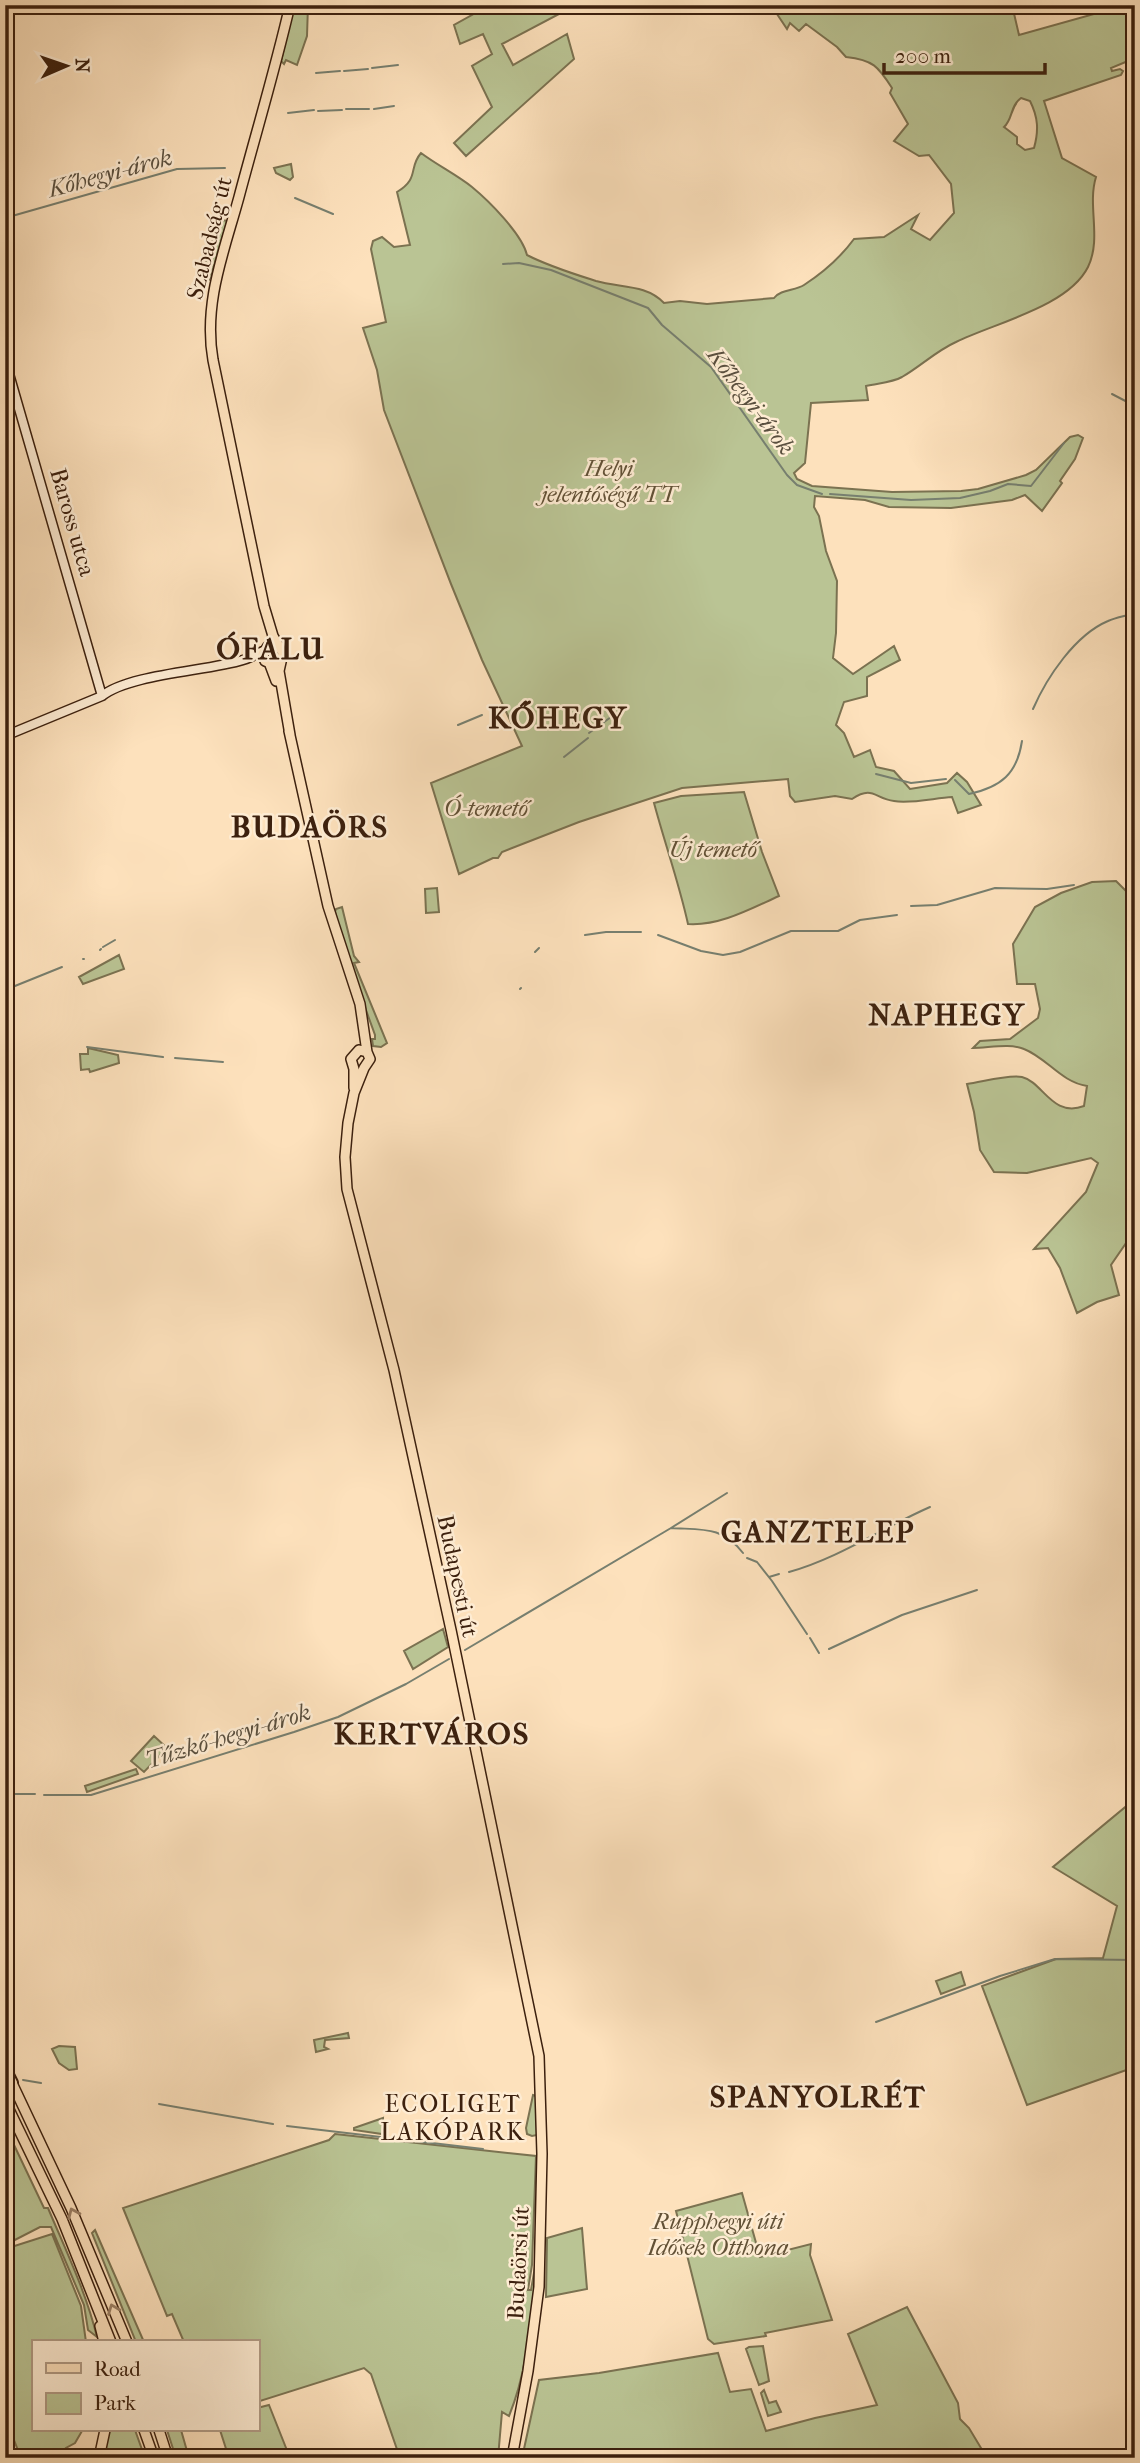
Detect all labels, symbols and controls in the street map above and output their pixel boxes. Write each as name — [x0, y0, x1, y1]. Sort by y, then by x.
north arrow — [32, 32, 102, 102]
scale bar — [884, 32, 1046, 76]
text: 200 m — [895, 44, 951, 68]
text: N — [71, 58, 93, 74]
water label: Kőhegyi-árok — [43, 143, 175, 204]
street label: Szabadság út — [181, 174, 238, 302]
water label: Kőhegyi-árok — [700, 340, 801, 460]
park label: Helyi jelentőségű TT — [535, 455, 680, 508]
street label: Baross utca — [44, 465, 101, 579]
district label: ÓFALU — [216, 631, 326, 667]
district label: KŐHEGY — [488, 700, 628, 736]
park label: Ó-temető — [444, 794, 532, 822]
district label: BUDAÖRS — [231, 809, 389, 845]
park label: Új temető — [669, 835, 761, 863]
district label: NAPHEGY — [868, 998, 1026, 1033]
street label: Budapesti út — [431, 1512, 484, 1640]
district label: GANZTELEP — [721, 1515, 915, 1550]
water label: Tűzkő-hegyi-árok — [142, 1698, 314, 1774]
district label: KERTVÁROS — [334, 1716, 530, 1752]
district label: SPANYOLRÉT — [710, 2079, 926, 2115]
district label: ECOLIGET LAKÓPARK — [380, 2090, 526, 2146]
street label: Budaörsi út — [502, 2206, 535, 2320]
one-way arrow — [67, 2207, 81, 2220]
park label: Rupphegyi úti Idősek Otthona — [646, 2208, 789, 2261]
one-way arrow — [108, 2303, 122, 2315]
legend — [32, 2340, 259, 2432]
text: Road — [94, 2357, 141, 2381]
text: Park — [94, 2391, 136, 2415]

